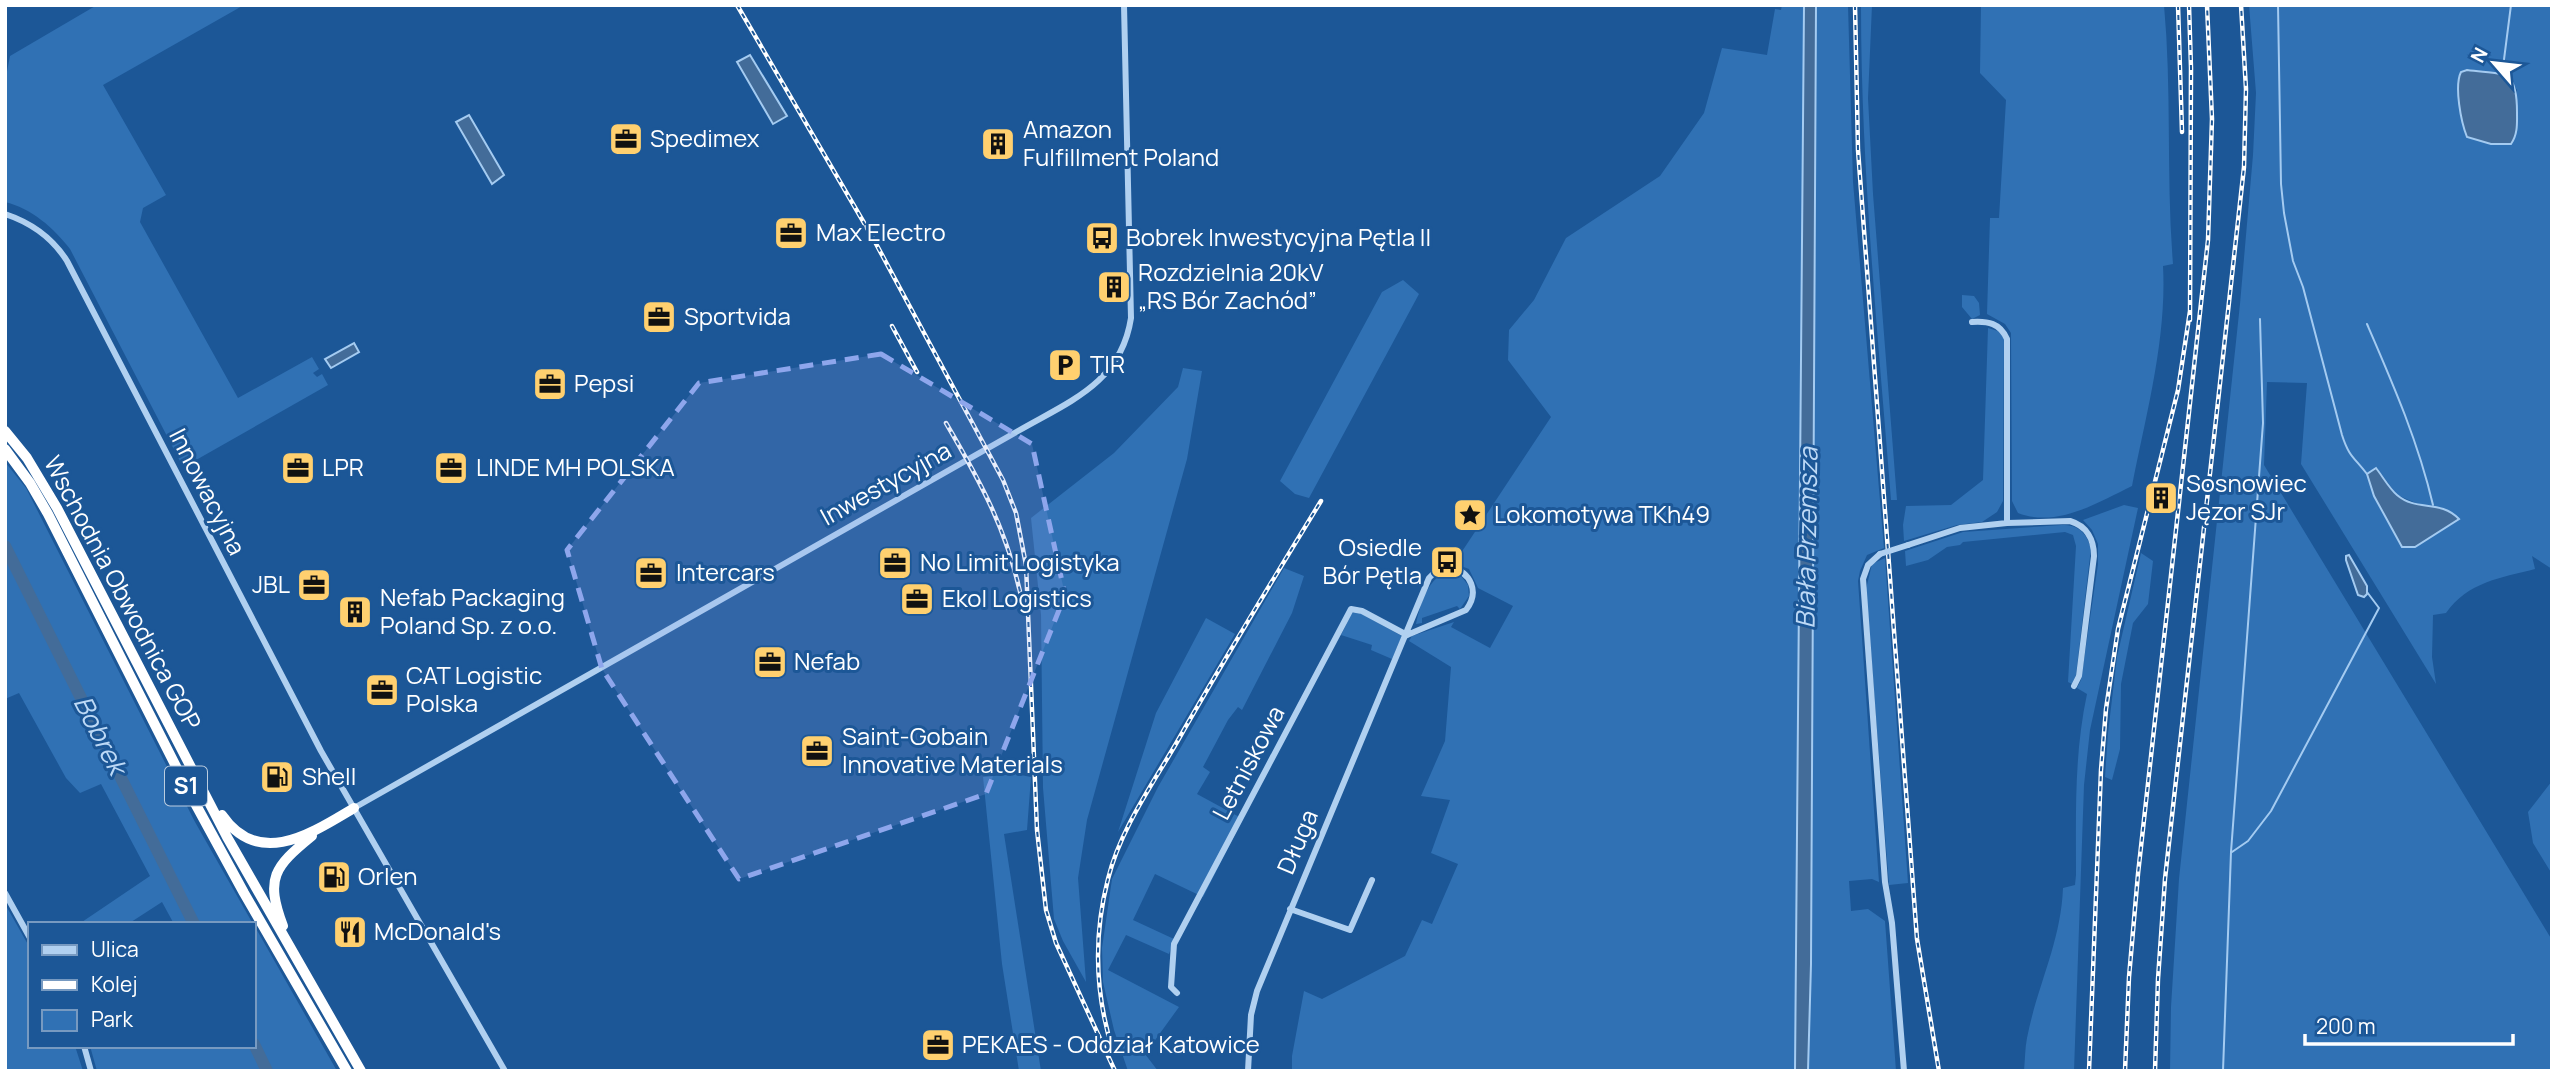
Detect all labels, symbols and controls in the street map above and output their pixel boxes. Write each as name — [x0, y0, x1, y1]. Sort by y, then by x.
north arrow — [2459, 28, 2529, 98]
text: N — [2464, 43, 2494, 67]
place label: Amazon Fulfillment Poland — [1023, 112, 1219, 173]
office icon: Spedimex — [607, 120, 645, 158]
place label: Spedimex — [650, 121, 760, 154]
building icon: Amazon Fulfillment Poland — [979, 125, 1017, 163]
office icon: Max Electro — [772, 214, 810, 252]
place label: Max Electro — [816, 215, 946, 248]
bus stop icon: Bobrek Inwestycyjna Pętla II — [1083, 219, 1121, 257]
place label: Bobrek Inwestycyjna Pętla II — [1126, 220, 1431, 253]
place label: Rozdzielnia 20kV „RS Bór Zachód” — [1138, 255, 1324, 316]
building icon: Rozdzielnia 20kV „RS Bór Zachód” — [1095, 268, 1133, 306]
office icon: Sportvida — [640, 298, 678, 336]
place label: Sportvida — [684, 299, 791, 332]
parking icon: TIR — [1046, 346, 1084, 384]
place label: TIR — [1090, 347, 1125, 380]
office icon: Pepsi — [531, 365, 569, 403]
place label: Pepsi — [574, 366, 634, 399]
street label: Innowacyjna — [162, 422, 254, 560]
street label: Inwestycyjna — [814, 433, 957, 532]
water label: Biała Przemsza — [1786, 446, 1826, 629]
office icon: LPR — [279, 449, 317, 487]
office icon: LINDE MH POLSKA — [432, 449, 470, 487]
street label: Wschodnia Obwodnica GOP — [37, 450, 210, 735]
place label: LPR — [322, 450, 364, 483]
place label: LINDE MH POLSKA — [476, 450, 675, 483]
place label: Sosnowiec Jęzor SJr — [2186, 466, 2307, 527]
building icon: Sosnowiec Jęzor SJr — [2142, 479, 2180, 517]
place icon: Lokomotywa TKh49 — [1451, 496, 1489, 534]
place label: Lokomotywa TKh49 — [1494, 497, 1710, 530]
place label: Osiedle Bór Pętla — [1323, 530, 1422, 591]
bus stop icon: Osiedle Bór Pętla — [1428, 543, 1466, 581]
office icon: No Limit Logistyka — [876, 544, 914, 582]
place label: No Limit Logistyka — [920, 545, 1120, 578]
office icon: Intercars — [632, 554, 670, 592]
place label: Intercars — [676, 555, 775, 588]
office icon: JBL — [295, 566, 333, 604]
place label: JBL — [252, 567, 290, 600]
place label: Nefab Packaging Poland Sp. z o.o. — [380, 580, 565, 641]
office icon: Ekol Logistics — [898, 580, 936, 618]
place label: Ekol Logistics — [942, 581, 1092, 614]
building icon: Nefab Packaging Poland Sp. z o.o. — [336, 593, 374, 631]
office icon: Nefab — [751, 643, 789, 681]
place label: Nefab — [794, 644, 860, 677]
place label: CAT Logistic Polska — [406, 658, 542, 719]
office icon: CAT Logistic Polska — [363, 671, 401, 709]
water label: Bobrek — [66, 689, 138, 784]
street label: Letniskowa — [1204, 699, 1292, 825]
place label: Saint-Gobain Innovative Materials — [842, 719, 1063, 780]
office icon: Saint-Gobain Innovative Materials — [798, 732, 836, 770]
fuel station icon: Shell — [258, 758, 296, 796]
place label: Shell — [302, 759, 356, 792]
road number: S1 — [165, 766, 207, 806]
street label: Długa — [1268, 804, 1325, 879]
fuel station icon: Orlen — [315, 858, 353, 896]
place label: Orlen — [358, 859, 418, 892]
restaurant icon: McDonald's — [331, 913, 369, 951]
place label: McDonald's — [374, 914, 501, 947]
legend — [28, 922, 256, 1048]
text: Ulica — [91, 935, 139, 963]
text: Kolej — [91, 970, 137, 998]
scale bar — [2305, 1002, 2513, 1046]
text: Park — [91, 1005, 133, 1033]
text: 200 m — [2316, 1012, 2376, 1040]
office icon: PEKAES - Oddział Katowice — [919, 1026, 957, 1064]
place label: PEKAES - Oddział Katowice — [962, 1027, 1260, 1060]

